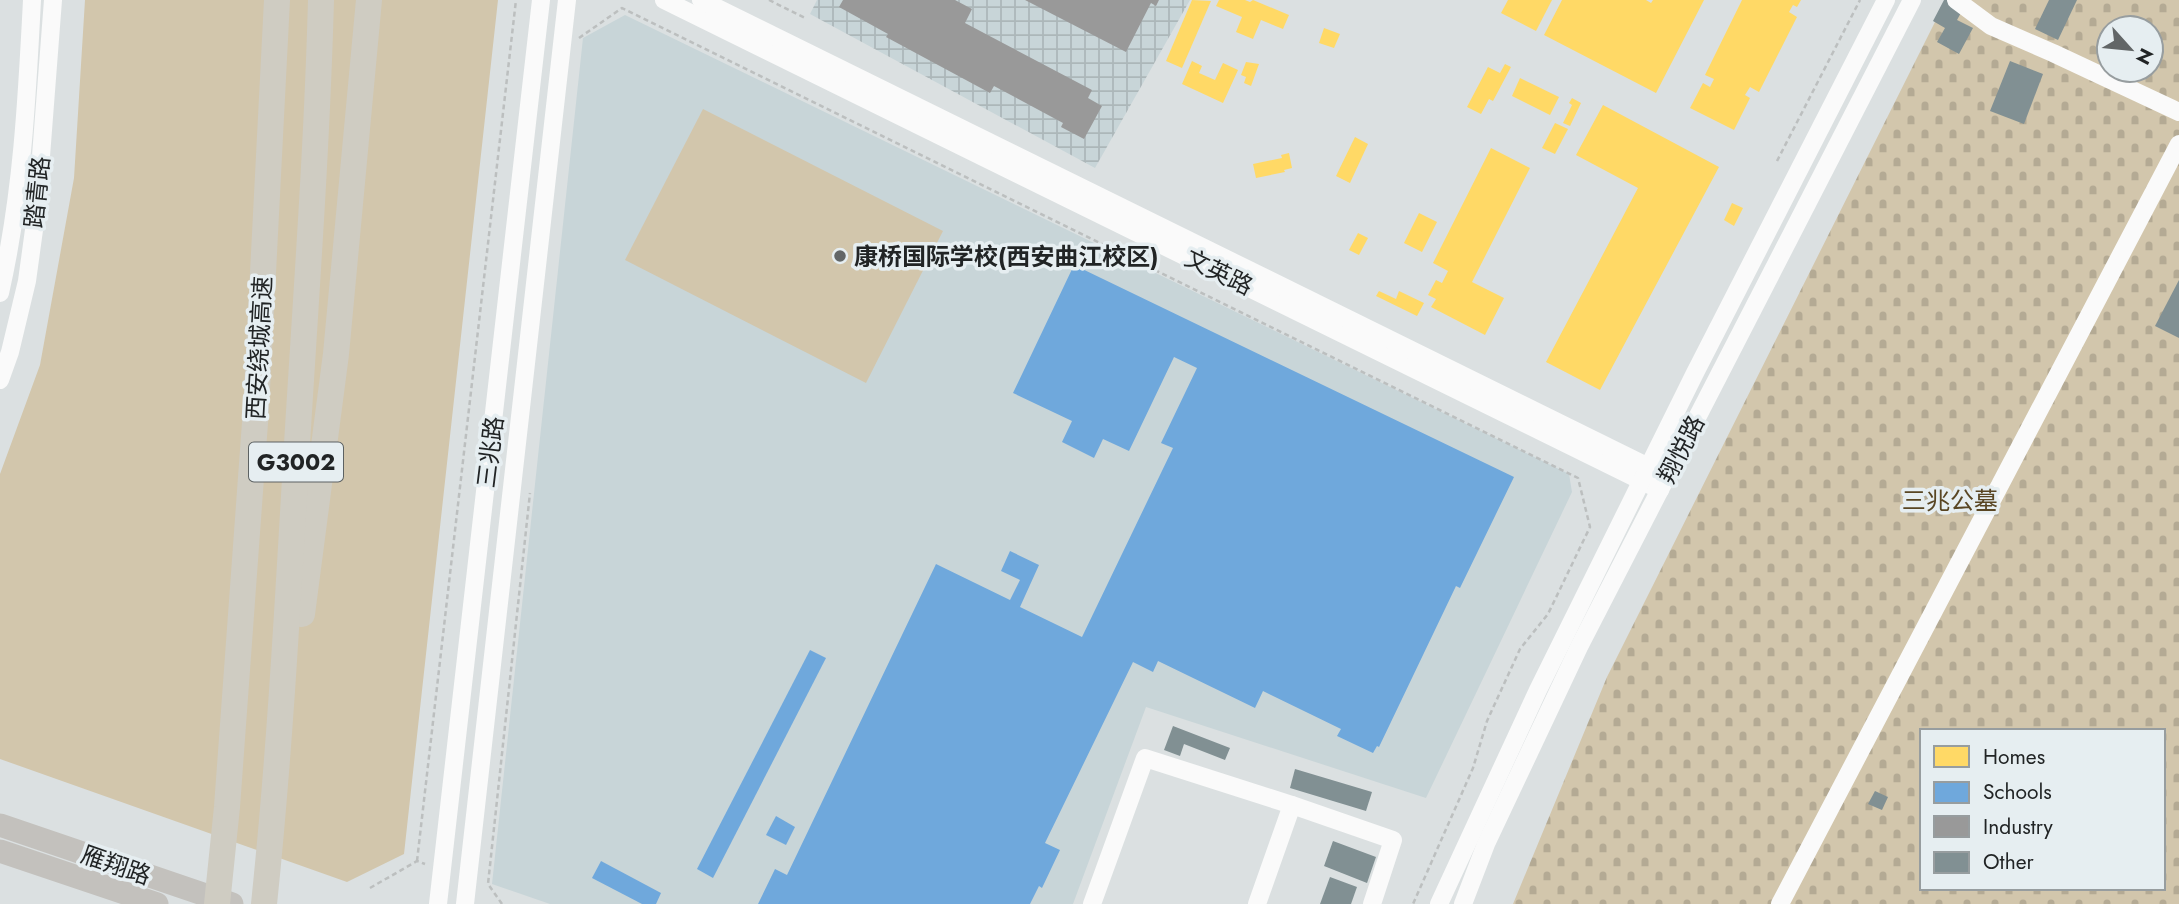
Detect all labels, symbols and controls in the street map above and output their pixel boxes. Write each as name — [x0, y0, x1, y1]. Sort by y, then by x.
north arrow — [2095, 14, 2165, 84]
text: N — [2129, 44, 2160, 69]
street label: 踏青路 — [16, 154, 58, 230]
place label: 康桥国际学校(西安曲江校区) — [854, 239, 1158, 274]
street label: 文英路 — [1179, 240, 1259, 304]
marker: 康桥国际学校(西安曲江校区) — [832, 248, 848, 264]
street label: 西安绕城高速 — [238, 275, 280, 421]
street label: 翔悦路 — [1649, 409, 1713, 489]
street label: 三兆路 — [468, 414, 512, 490]
road number: G3002 — [249, 442, 343, 482]
park label: 三兆公墓 — [1902, 483, 1998, 518]
legend — [1920, 729, 2165, 890]
text: Homes — [1983, 742, 2045, 772]
text: Schools — [1983, 777, 2052, 807]
text: Industry — [1983, 812, 2054, 842]
street label: 雁翔路 — [76, 837, 156, 893]
text: Other — [1983, 847, 2034, 877]

